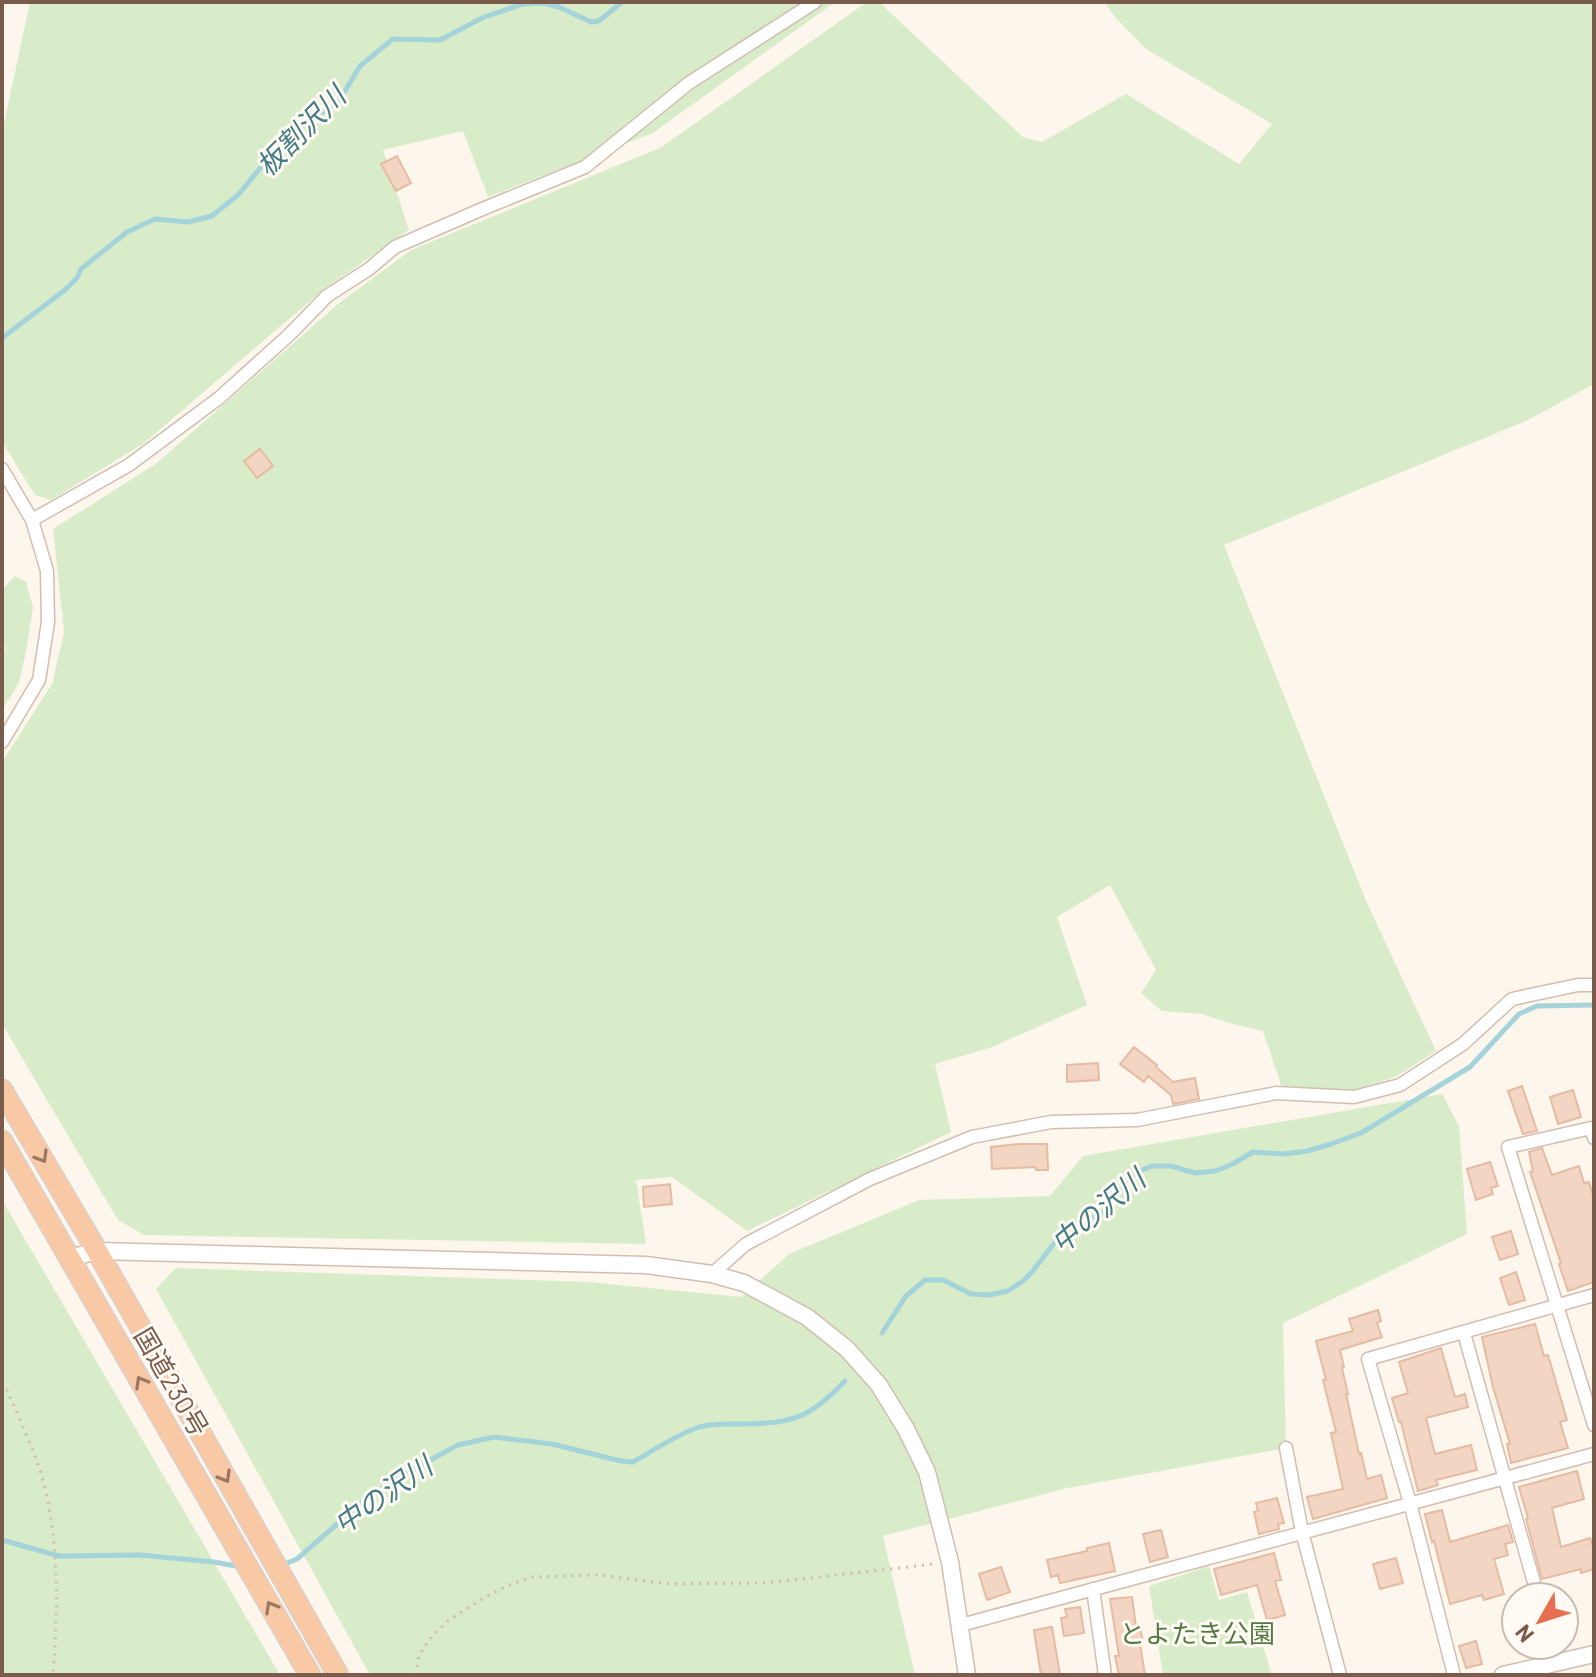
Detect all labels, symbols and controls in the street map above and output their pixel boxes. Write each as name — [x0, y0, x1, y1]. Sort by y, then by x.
water label: 板割沢川 — [249, 77, 354, 182]
one-way arrow — [32, 1148, 48, 1163]
water label: 中の沢川 — [1044, 1159, 1153, 1259]
street label: 国道230号 — [129, 1322, 216, 1441]
one-way arrow — [135, 1376, 151, 1391]
water label: 中の沢川 — [327, 1446, 441, 1540]
one-way arrow — [215, 1468, 231, 1482]
north arrow — [1500, 1581, 1580, 1661]
one-way arrow — [265, 1602, 281, 1616]
park label: とよたき公園 — [1119, 1617, 1275, 1648]
text: N — [1509, 1620, 1538, 1648]

